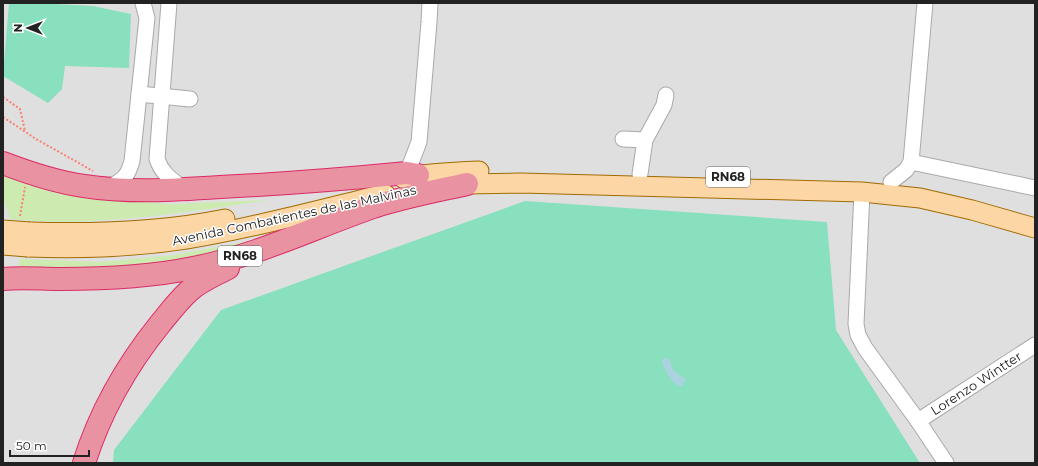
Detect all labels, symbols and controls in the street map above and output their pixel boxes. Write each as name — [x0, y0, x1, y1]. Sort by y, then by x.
north arrow — [8, 8, 48, 48]
text: N — [11, 24, 25, 32]
road number: RN68 — [706, 167, 750, 187]
street label: Avenida Combatientes de las Malvinas — [170, 181, 418, 249]
road number: RN68 — [218, 246, 262, 266]
street label: Lorenzo Wintter — [928, 348, 1024, 418]
scale bar — [10, 432, 89, 458]
text: 50 m — [16, 438, 47, 453]

